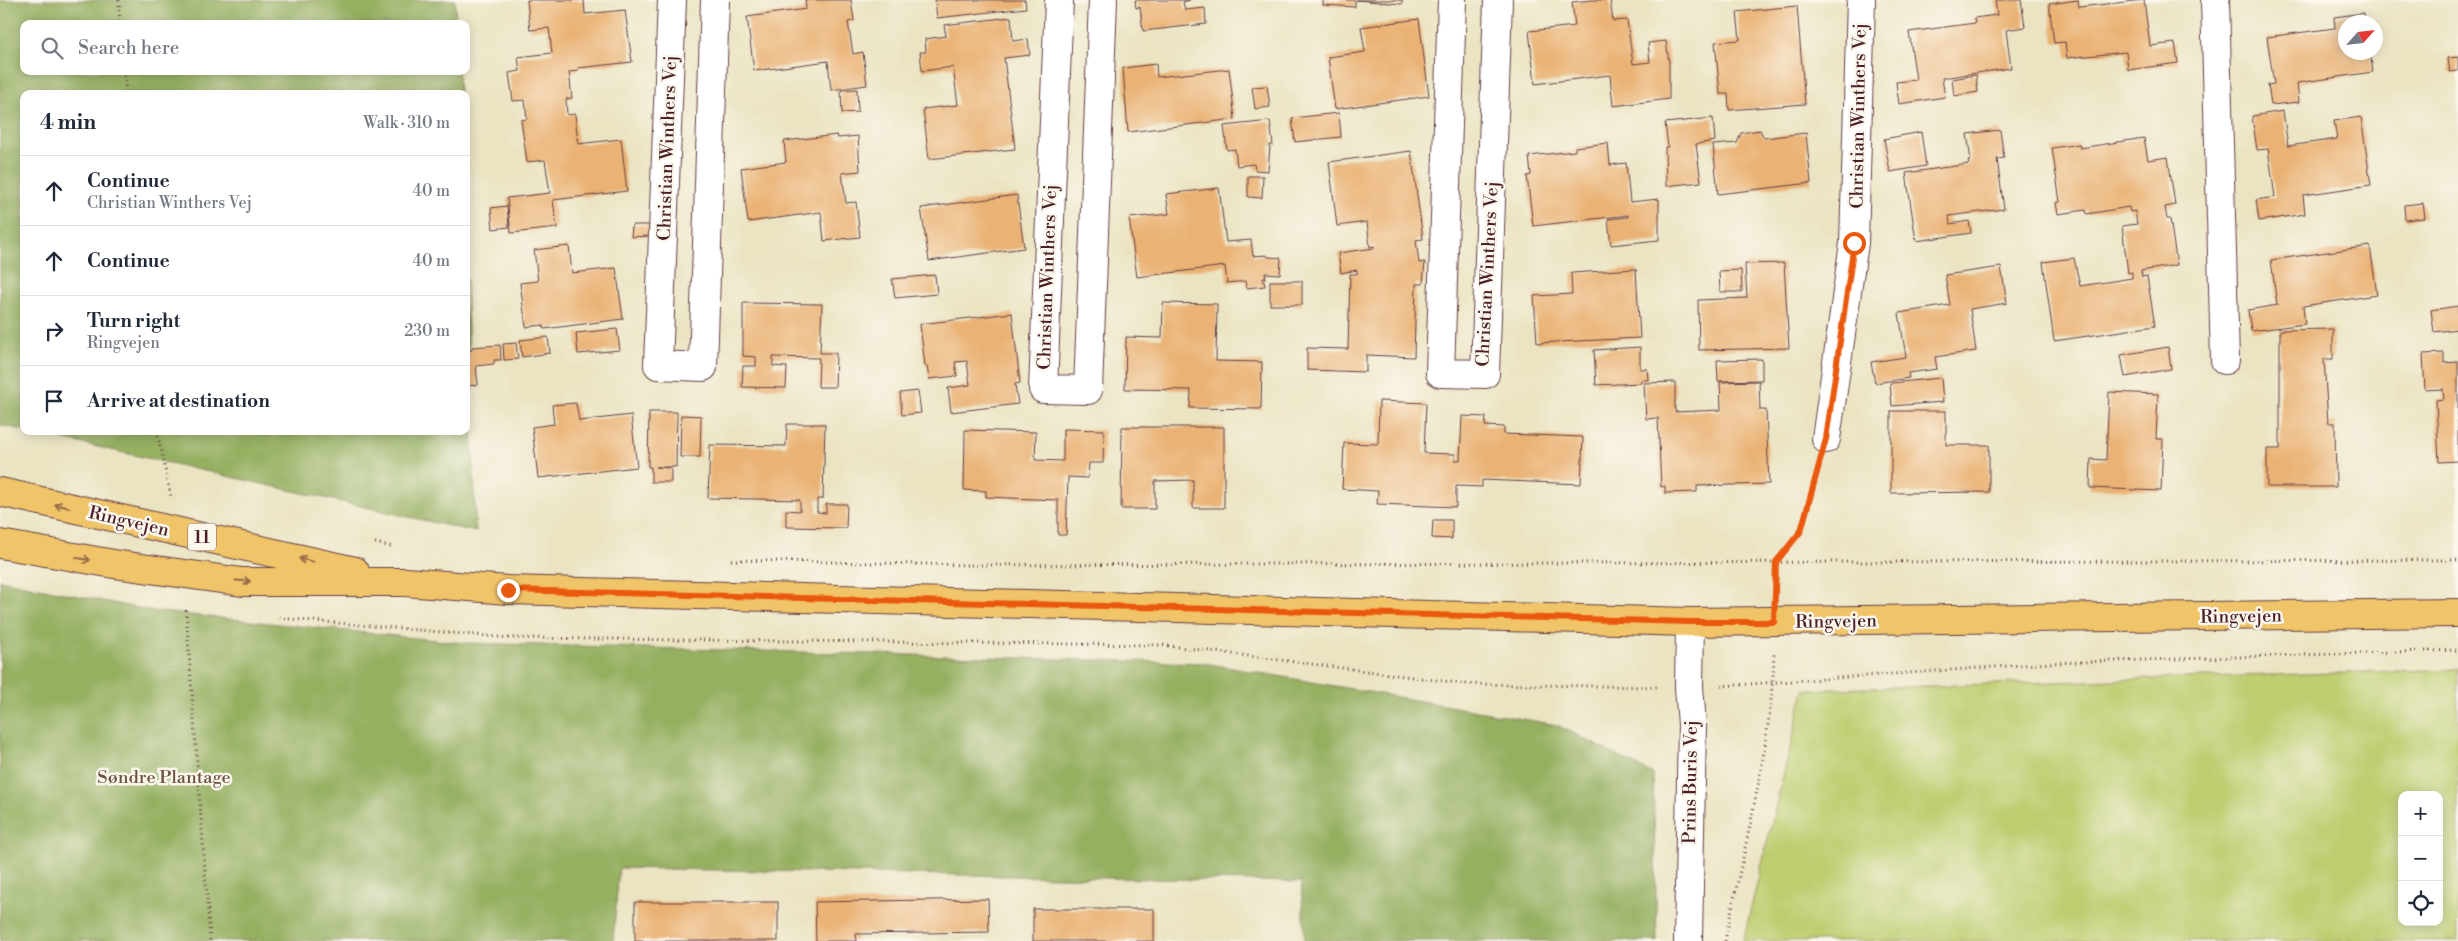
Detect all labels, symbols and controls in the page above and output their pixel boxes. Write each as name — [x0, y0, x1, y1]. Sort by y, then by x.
north arrow — [2338, 15, 2383, 60]
search box — [20, 20, 470, 75]
street label: Christian Winthers Vej — [1845, 23, 1872, 209]
icon: search — [38, 34, 66, 62]
text: Search here — [78, 36, 179, 60]
street label: Christian Winthers Vej — [653, 55, 682, 241]
text: 4 min — [40, 110, 96, 136]
text: Walk · 310 m — [363, 113, 450, 133]
text: Continue — [87, 169, 170, 193]
icon: ahead — [40, 177, 68, 205]
text: 40 m — [413, 181, 450, 201]
street label: Christian Winthers Vej — [1471, 181, 1504, 367]
street label: Christian Winthers Vej — [1033, 184, 1062, 370]
text: Christian Winthers Vej — [87, 193, 252, 213]
route start — [1843, 232, 1866, 255]
icon: ahead — [40, 247, 68, 275]
text: Continue — [87, 249, 170, 273]
text: 40 m — [413, 251, 450, 271]
text: Turn right — [87, 309, 180, 333]
icon: right — [40, 317, 68, 345]
text: 230 m — [404, 321, 450, 341]
text: Ringvejen — [87, 333, 160, 353]
icon: arrive — [40, 387, 68, 415]
text: Arrive at destination — [87, 389, 270, 413]
one-way arrow — [54, 501, 70, 510]
street label: Ringvejen — [86, 501, 172, 542]
road number: 11 — [188, 524, 216, 550]
one-way arrow — [74, 554, 90, 564]
one-way arrow — [298, 555, 314, 564]
one-way arrow — [235, 577, 251, 586]
route end — [497, 579, 520, 602]
street label: Ringvejen — [2200, 604, 2282, 629]
street label: Ringvejen — [1795, 609, 1877, 634]
street label: Prins Buris Vej — [1678, 720, 1703, 844]
park label: Søndre Plantage — [97, 766, 231, 789]
map controls — [2398, 791, 2443, 926]
button: + — [2398, 791, 2443, 836]
button: − — [2398, 836, 2443, 881]
button: locate — [2398, 881, 2443, 926]

